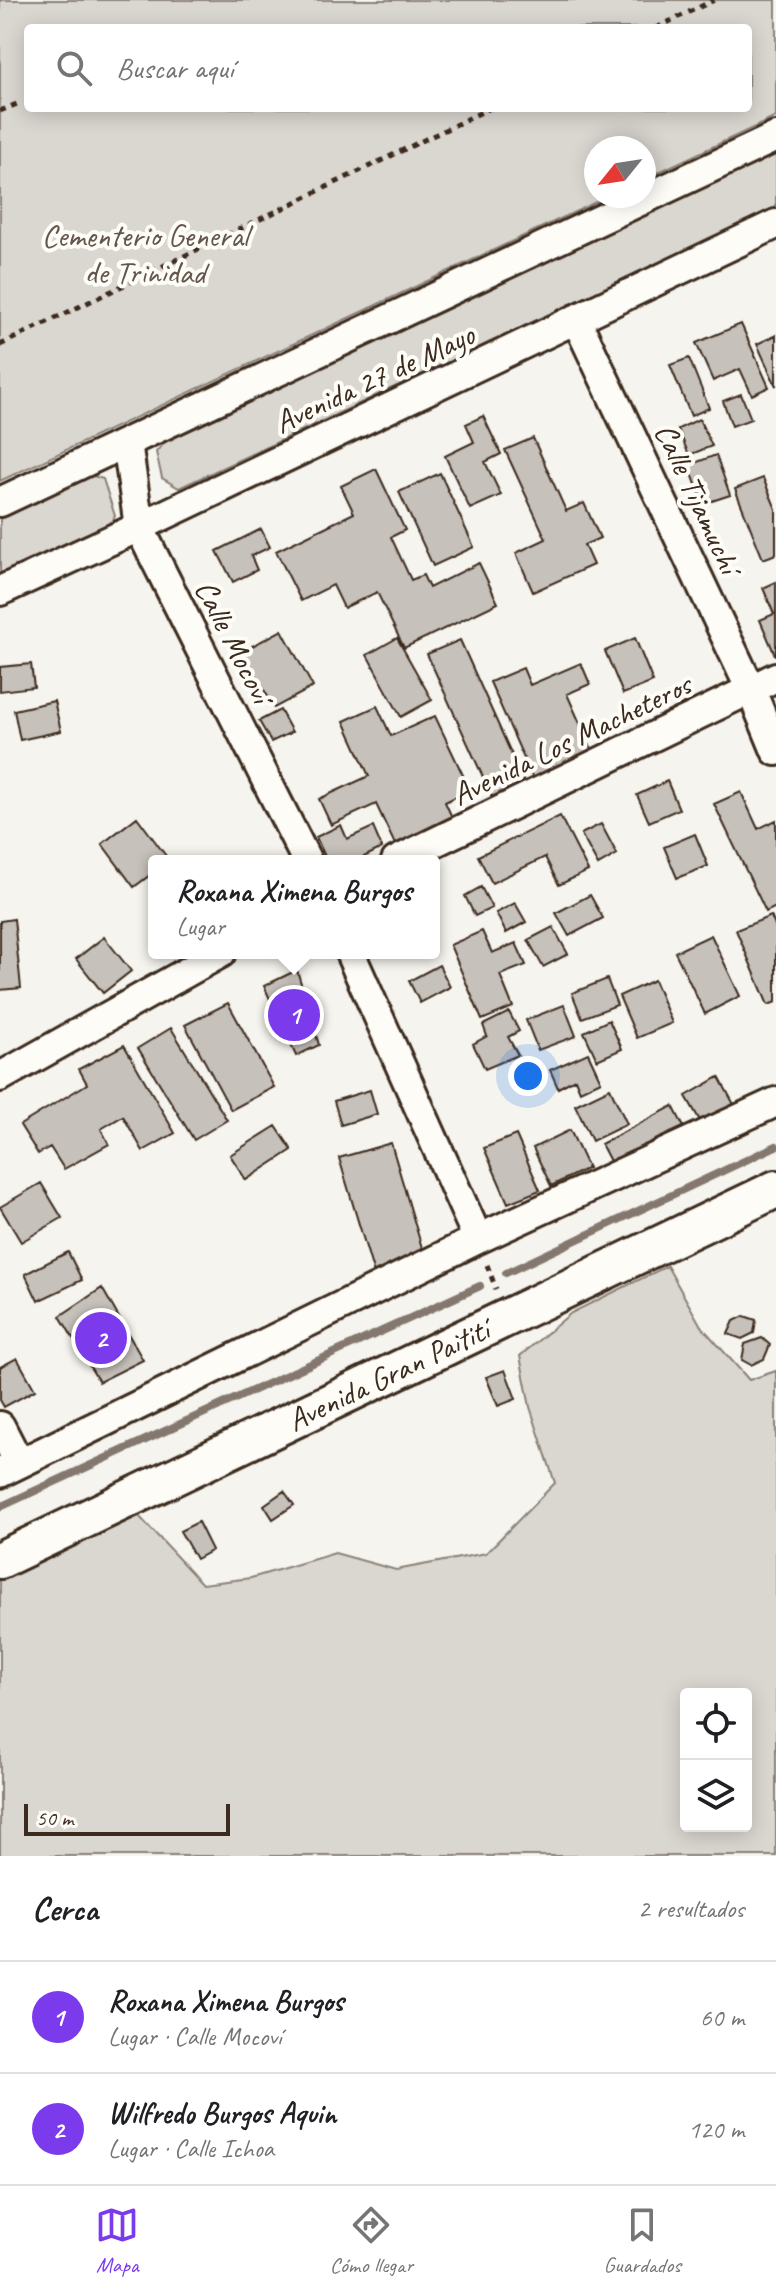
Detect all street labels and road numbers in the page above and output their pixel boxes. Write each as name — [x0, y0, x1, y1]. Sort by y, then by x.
street label: Avenida 27 de Mayo — [268, 314, 482, 443]
street label: Calle Tijamuchí — [645, 417, 753, 585]
street label: Calle Mocoví — [185, 573, 285, 715]
street label: Avenida Los Macheteros — [445, 662, 700, 815]
street label: Avenida Gran Paitití — [281, 1307, 501, 1441]

